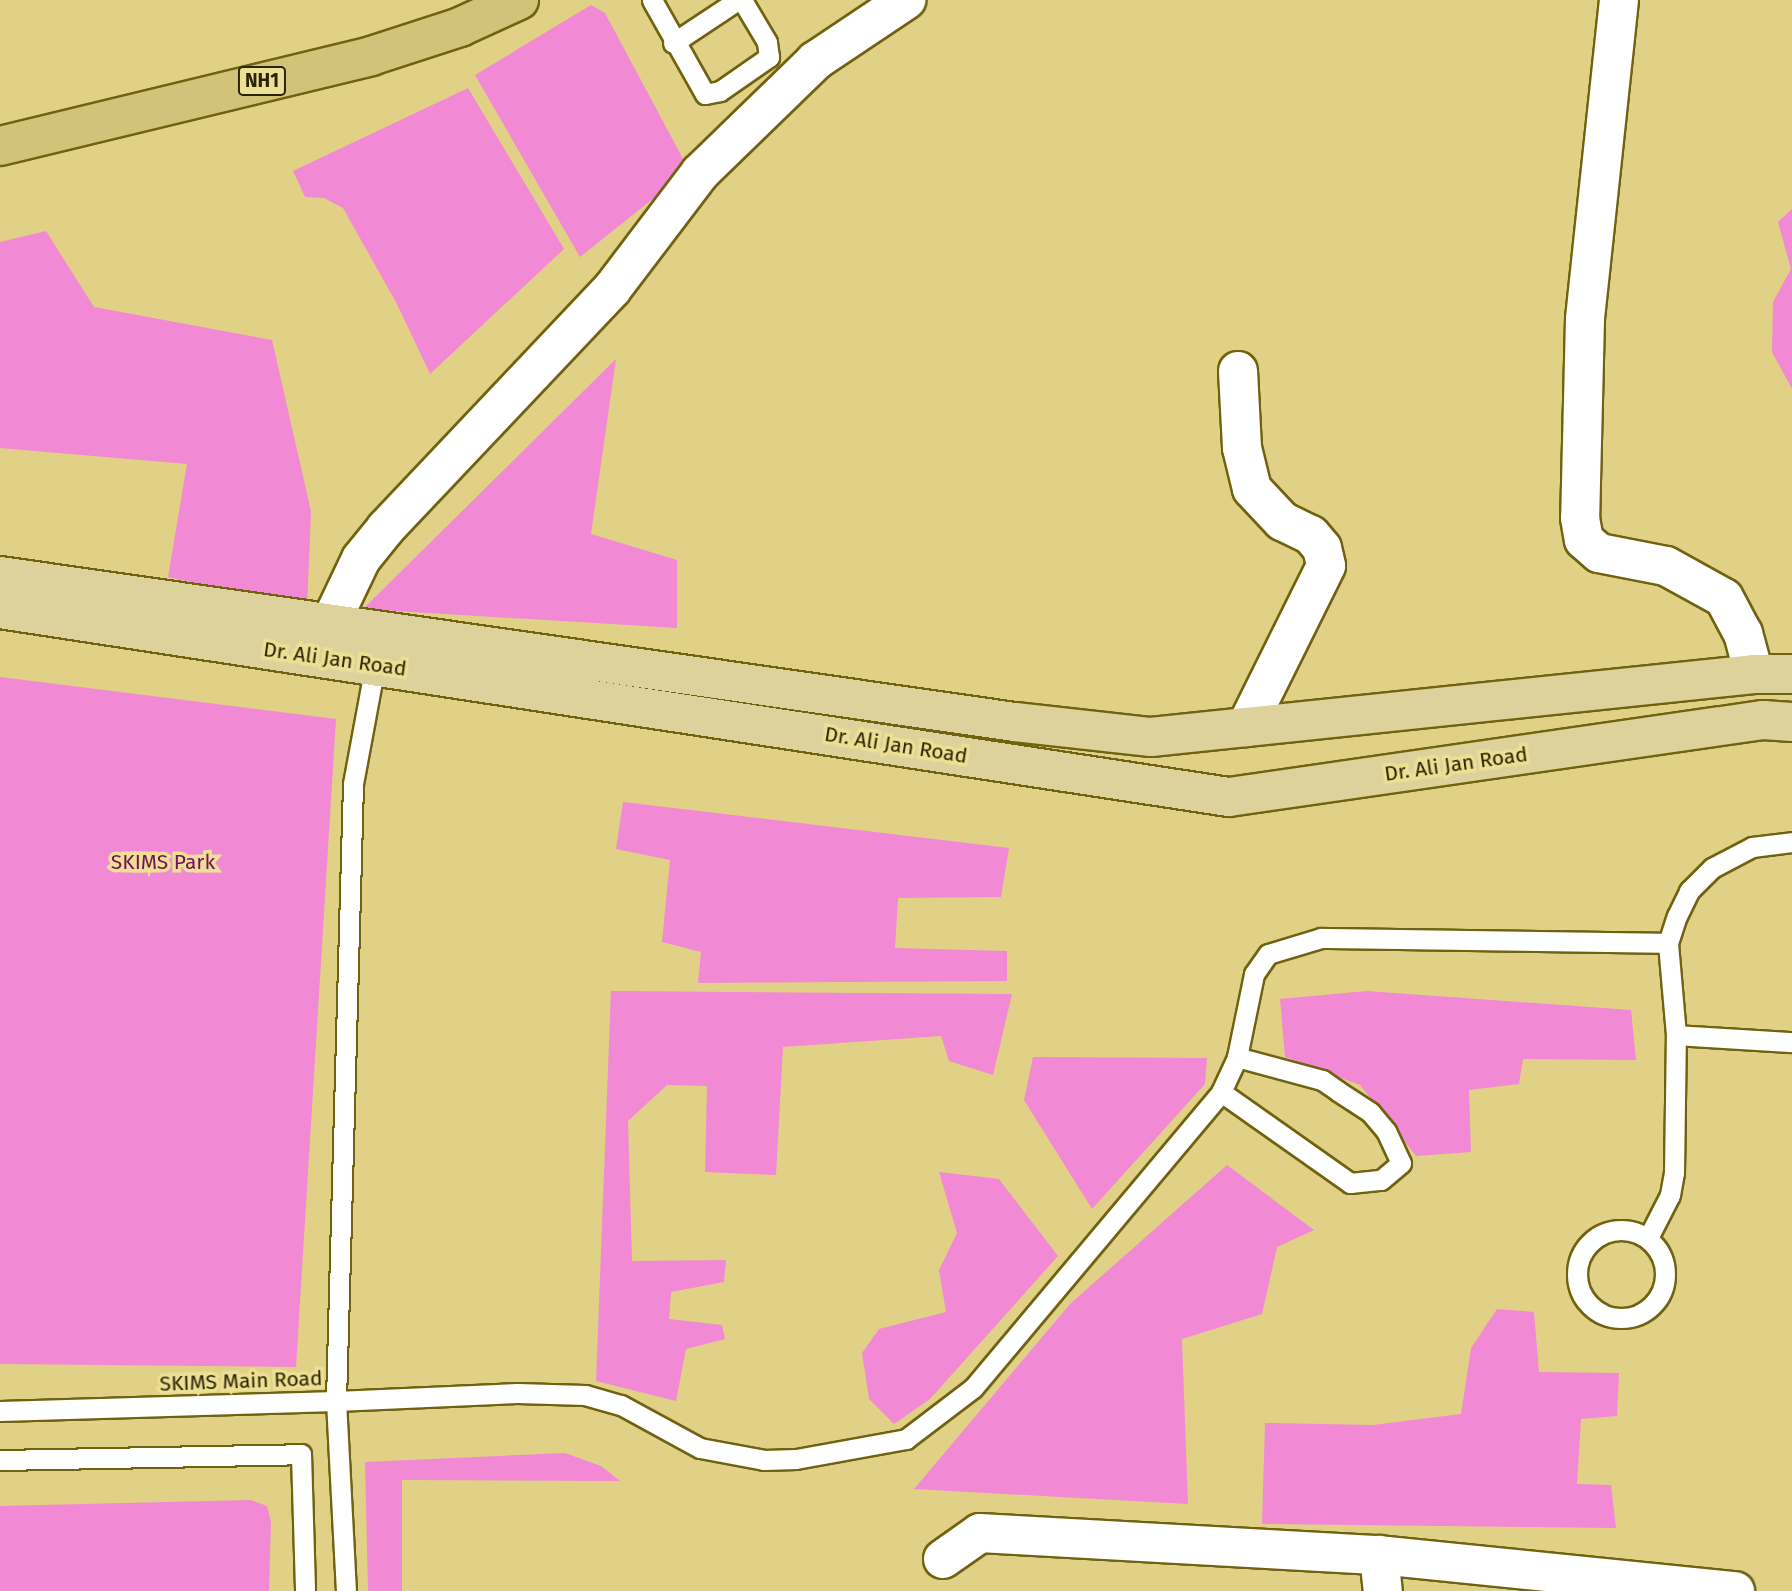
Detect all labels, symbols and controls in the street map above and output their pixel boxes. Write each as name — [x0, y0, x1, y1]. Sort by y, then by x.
road number: NH1 — [238, 66, 286, 96]
street label: Dr. Ali Jan Road — [262, 636, 408, 682]
street label: Dr. Ali Jan Road — [823, 721, 969, 769]
street label: Dr. Ali Jan Road — [1383, 741, 1529, 787]
park label: SKIMS Park — [111, 849, 215, 875]
street label: SKIMS Main Road — [159, 1366, 323, 1396]

